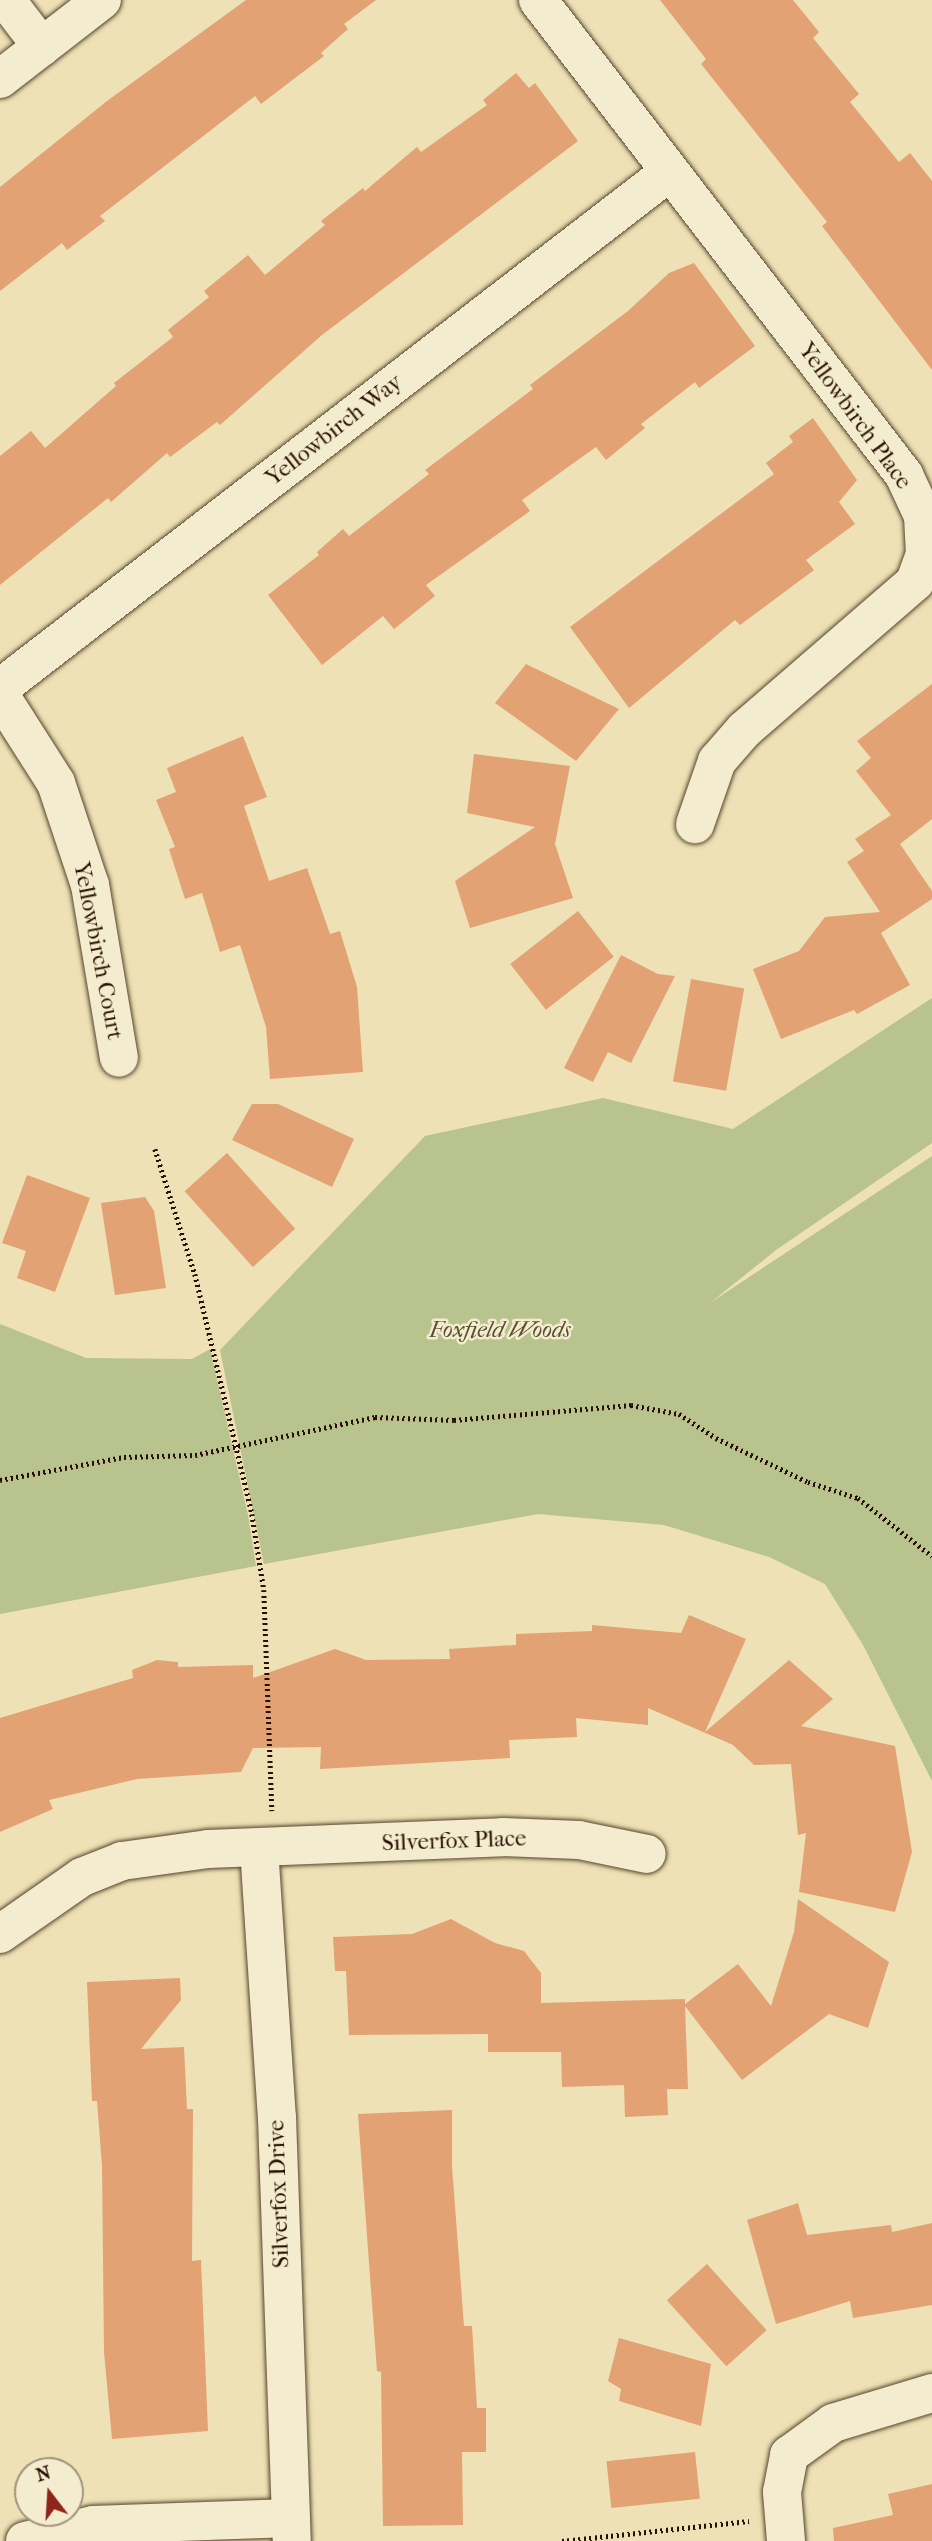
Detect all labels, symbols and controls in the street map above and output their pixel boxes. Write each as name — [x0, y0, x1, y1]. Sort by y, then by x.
street label: Yellowbirch Place — [793, 337, 917, 495]
street label: Yellowbirch Way — [260, 368, 408, 492]
street label: Yellowbirch Court — [67, 860, 129, 1042]
park label: Foxfield Woods — [429, 1316, 571, 1344]
street label: Silverfox Place — [381, 1825, 527, 1857]
street label: Silverfox Drive — [263, 2119, 295, 2269]
north arrow — [14, 2457, 84, 2527]
text: N — [33, 2461, 54, 2486]

